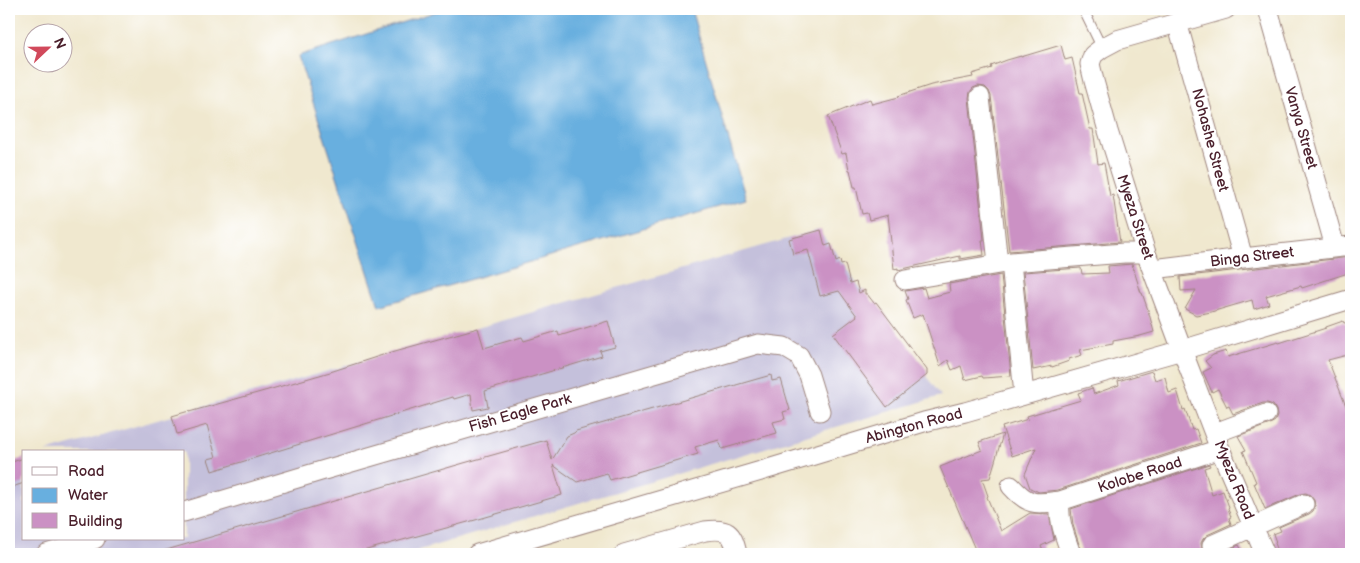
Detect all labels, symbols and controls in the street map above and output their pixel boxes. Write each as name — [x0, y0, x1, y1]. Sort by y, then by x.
north arrow — [22, 22, 72, 72]
text: N — [50, 35, 69, 51]
street label: Vanya Street — [1280, 85, 1322, 172]
street label: Nohashe Street — [1187, 86, 1233, 194]
street label: Myeza Street — [1112, 172, 1158, 262]
street label: Binga Street — [1209, 242, 1295, 272]
street label: Fish Eagle Park — [467, 389, 574, 437]
street label: Abington Road — [863, 404, 965, 448]
street label: Myeza Road — [1210, 438, 1258, 522]
legend — [22, 450, 185, 540]
street label: Kolobe Road — [1095, 452, 1185, 498]
text: Road — [68, 462, 104, 481]
text: Water — [68, 486, 108, 505]
text: Building — [68, 512, 123, 531]

